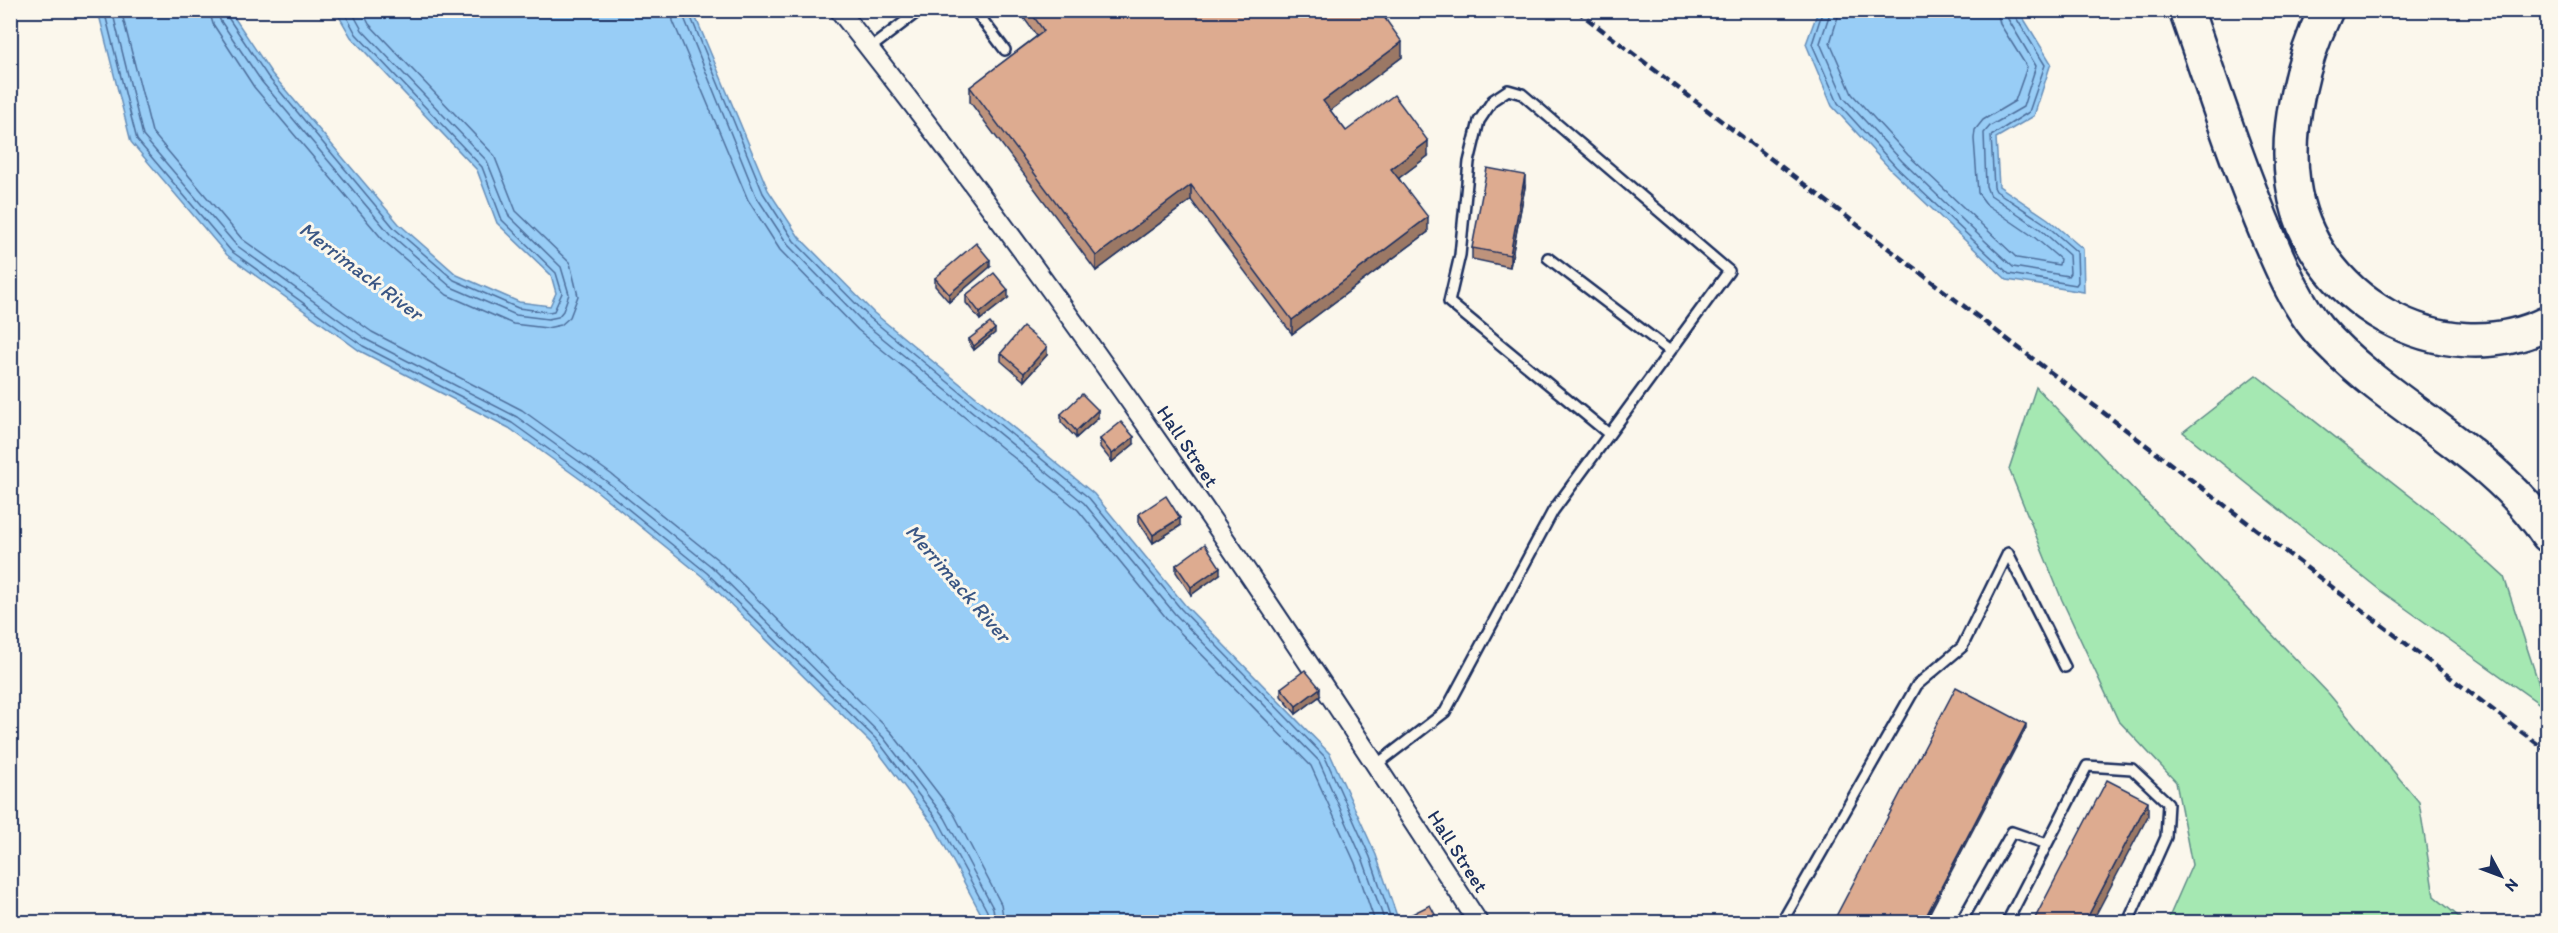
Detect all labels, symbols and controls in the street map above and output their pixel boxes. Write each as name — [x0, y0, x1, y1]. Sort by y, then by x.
water label: Merrimack River — [295, 216, 430, 327]
street label: Hall Street — [1152, 401, 1224, 492]
water label: Merrimack River — [900, 519, 1018, 649]
street label: Hall Street — [1423, 805, 1494, 897]
north arrow — [2471, 846, 2531, 906]
text: N — [2501, 875, 2523, 896]

